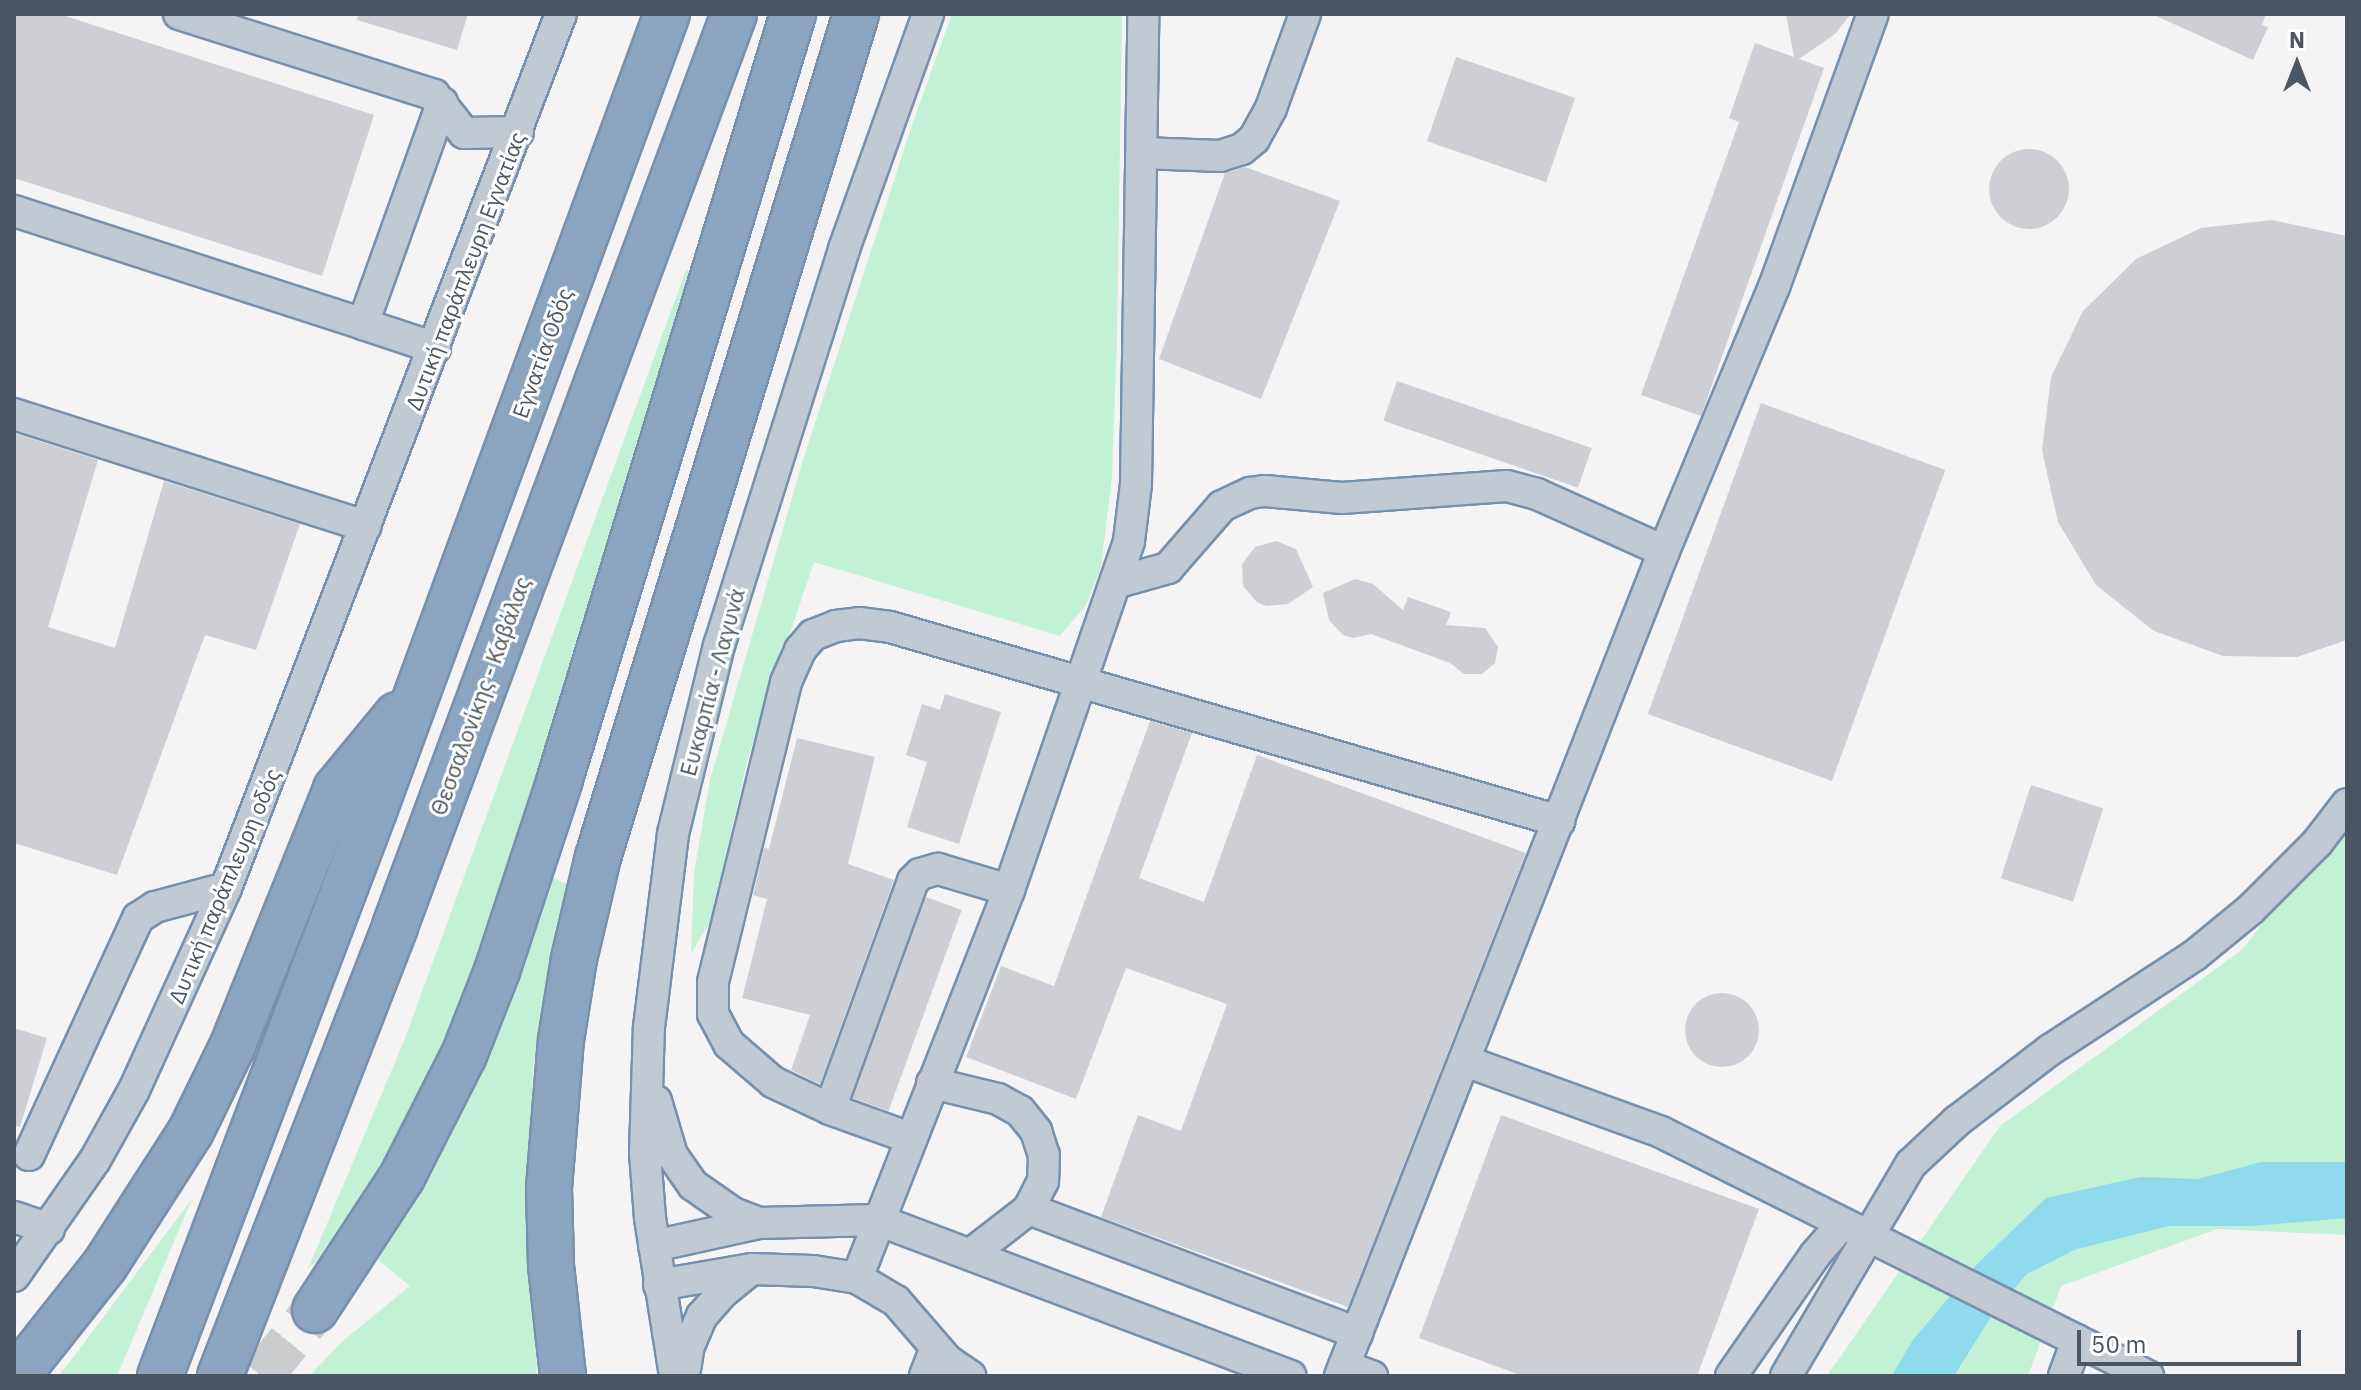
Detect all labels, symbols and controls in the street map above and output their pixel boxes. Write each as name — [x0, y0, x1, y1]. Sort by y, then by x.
north arrow — [2257, 24, 2337, 104]
text: N — [2289, 25, 2305, 54]
street label: Δυτική παράπλευρη Εγνατίας — [400, 128, 530, 414]
street label: Εγνατία Οδός — [506, 284, 578, 422]
street label: Θεσσαλονίκης - Καβάλας — [425, 573, 535, 819]
street label: Ευκαρπία - Λαγυνά — [674, 585, 750, 779]
street label: Δυτική παράπλευρη οδός — [162, 764, 286, 1008]
scale bar — [2081, 1314, 2305, 1364]
text: 50 m — [2091, 1328, 2146, 1360]

